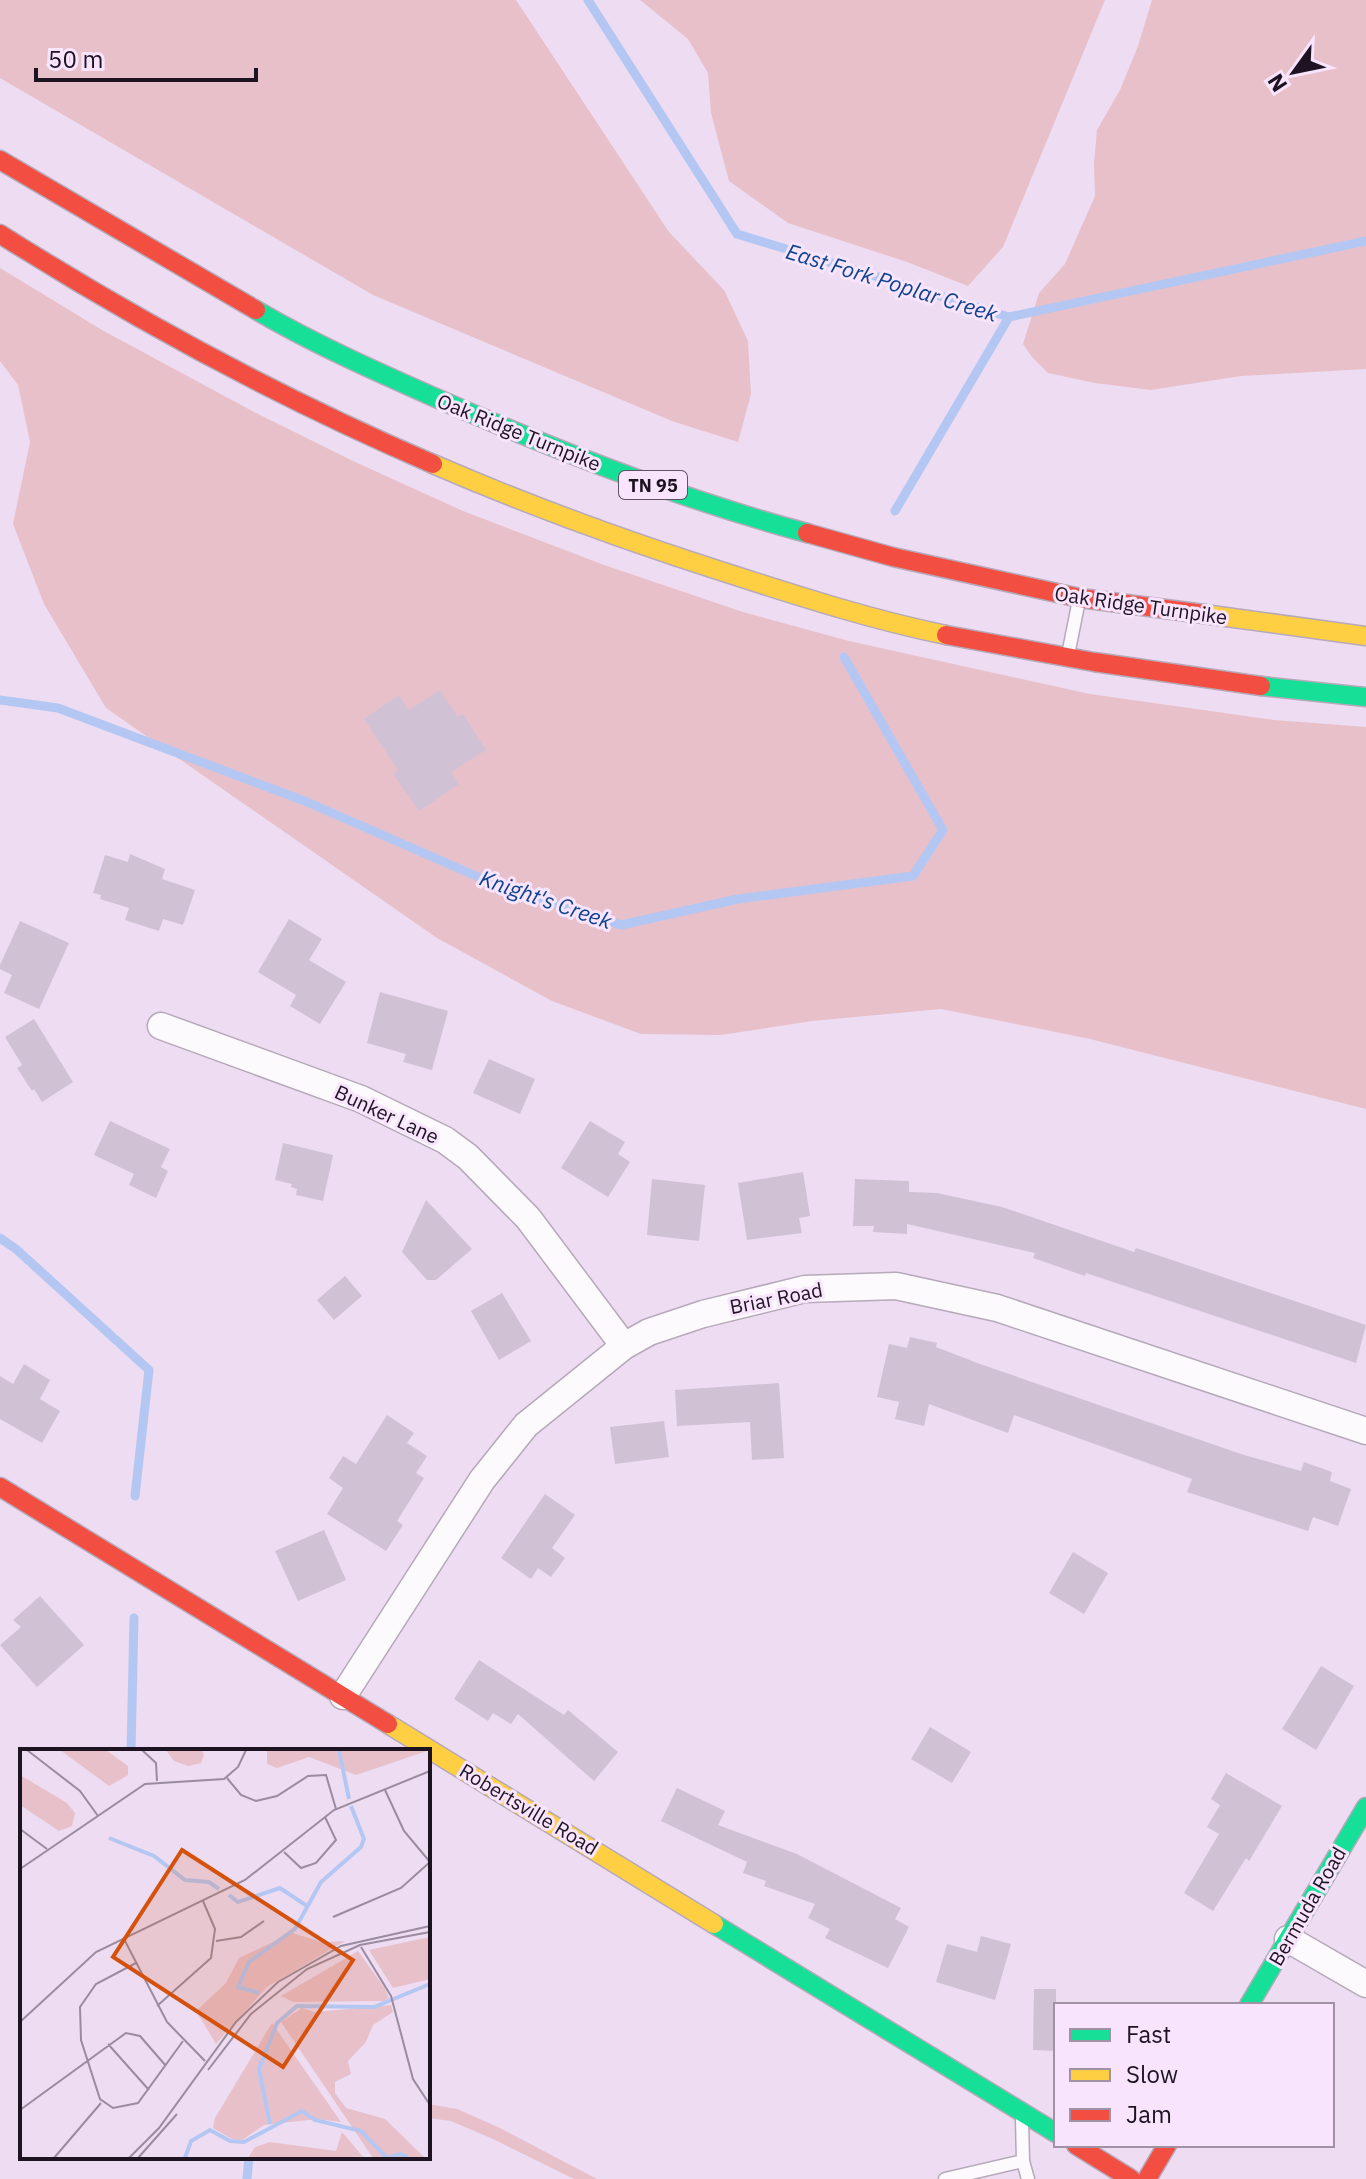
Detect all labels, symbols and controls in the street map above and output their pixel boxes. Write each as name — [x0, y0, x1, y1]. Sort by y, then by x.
scale bar — [36, 32, 256, 82]
north arrow — [1254, 32, 1334, 112]
text: 50 m — [48, 43, 103, 75]
text: N — [1260, 69, 1293, 98]
water label: East Fork Poplar Creek — [783, 236, 1002, 328]
street label: Oak Ridge Turnpike — [433, 387, 605, 477]
road number: TN 95 — [619, 471, 687, 499]
street label: Oak Ridge Turnpike — [1053, 580, 1229, 630]
water label: Knight's Creek — [476, 863, 616, 935]
street label: Bunker Lane — [331, 1078, 443, 1150]
street label: Briar Road — [727, 1276, 825, 1320]
inset map — [20, 1749, 430, 2159]
street label: Robertsville Road — [455, 1757, 603, 1861]
street label: Bermuda Road — [1262, 1842, 1352, 1970]
legend — [1054, 2003, 1334, 2147]
text: Fast — [1126, 2018, 1171, 2050]
text: Slow — [1126, 2058, 1178, 2090]
text: Jam — [1126, 2098, 1172, 2130]

